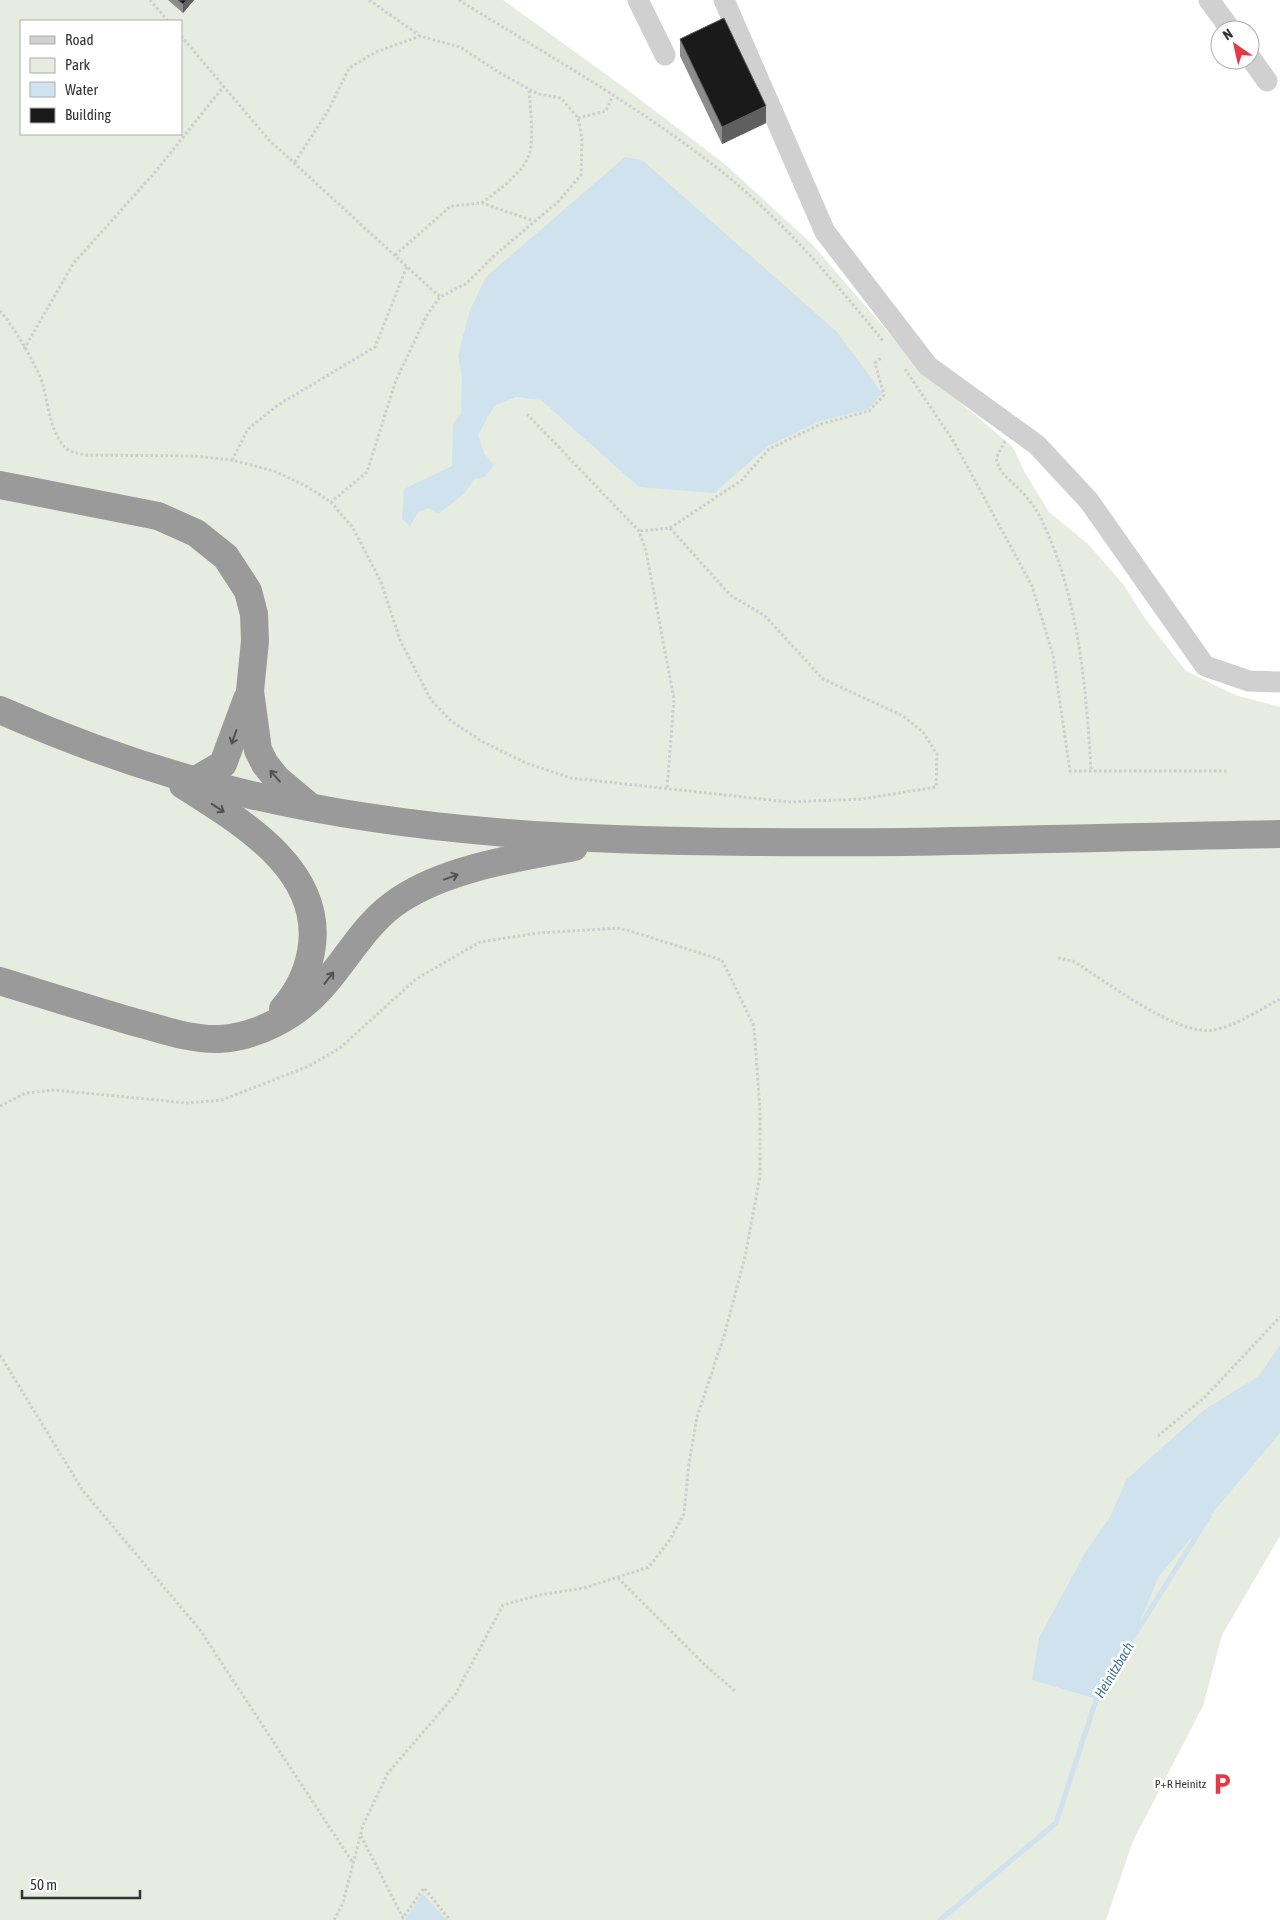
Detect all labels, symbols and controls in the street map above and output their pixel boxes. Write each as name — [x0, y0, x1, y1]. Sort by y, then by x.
legend — [20, 20, 182, 135]
north arrow — [1210, 20, 1260, 70]
text: N — [1220, 25, 1236, 43]
text: Road — [65, 31, 94, 48]
text: Park — [65, 56, 90, 73]
text: Water — [65, 81, 98, 98]
text: Building — [65, 106, 111, 123]
one-way arrow — [229, 729, 238, 744]
one-way arrow — [269, 769, 280, 782]
one-way arrow — [211, 803, 225, 813]
one-way arrow — [443, 872, 458, 881]
one-way arrow — [323, 972, 334, 985]
water label: Heinitzbach — [1091, 1639, 1137, 1701]
parking icon: P+R Heinitz — [1209, 1771, 1235, 1797]
place label: P+R Heinitz — [1155, 1777, 1207, 1791]
scale bar — [22, 1868, 140, 1900]
text: 50 m — [30, 1876, 57, 1893]

